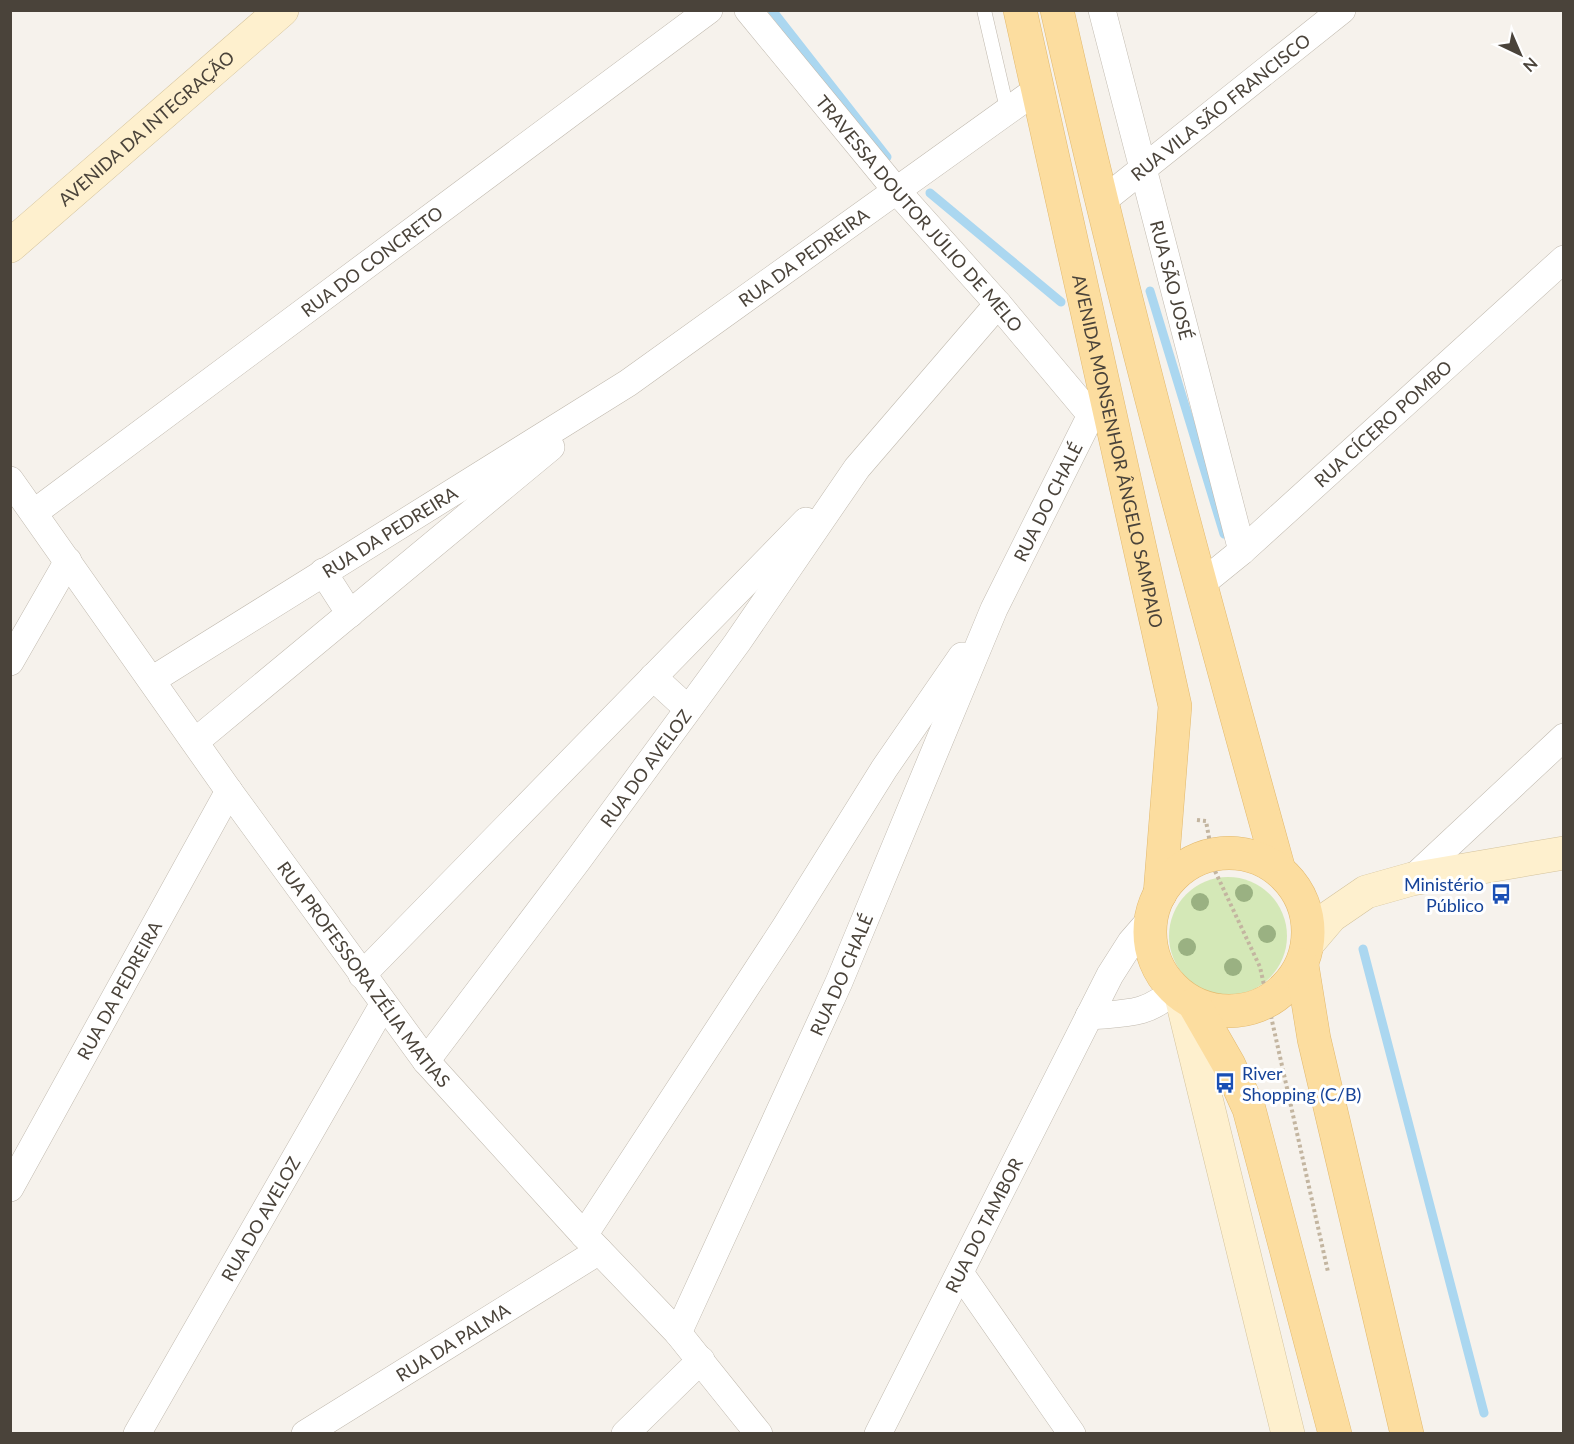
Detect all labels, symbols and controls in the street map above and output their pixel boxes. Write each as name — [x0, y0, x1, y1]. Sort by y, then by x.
north arrow — [1490, 24, 1550, 84]
street label: RUA VILA SÃO FRANCISCO — [1126, 29, 1315, 185]
street label: AVENIDA DA INTEGRAÇÃO — [53, 46, 238, 210]
text: N — [1520, 54, 1542, 76]
street label: TRAVESSA DOUTOR JÚLIO DE MELO — [811, 90, 1027, 336]
street label: RUA DO CONCRETO — [297, 201, 447, 321]
street label: RUA DA PEDREIRA — [734, 203, 874, 311]
street label: RUA SÃO JOSÉ — [1146, 218, 1198, 342]
street label: AVENIDA MONSENHOR ÂNGELO SAMPAIO — [1068, 272, 1168, 630]
street label: RUA CÍCERO POMBO — [1309, 355, 1456, 491]
street label: RUA DO CHALÉ — [1009, 438, 1087, 565]
street label: RUA DA PEDREIRA — [318, 481, 462, 582]
street label: RUA DO AVELOZ — [595, 705, 696, 831]
street label: RUA PROFESSORA ZÉLIA MATIAS — [273, 857, 455, 1092]
place label: Ministério Público — [1404, 873, 1484, 916]
bus stop icon: Ministério Público — [1489, 882, 1513, 906]
street label: RUA DO CHALÉ — [805, 910, 877, 1039]
street label: RUA DA PEDREIRA — [72, 916, 167, 1063]
place label: River Shopping (C/B) — [1242, 1062, 1361, 1105]
bus stop icon: River Shopping (C/B) — [1213, 1071, 1237, 1095]
street label: RUA DO AVELOZ — [216, 1153, 305, 1285]
street label: RUA DO TAMBOR — [940, 1153, 1027, 1296]
street label: RUA DA PALMA — [392, 1298, 514, 1386]

